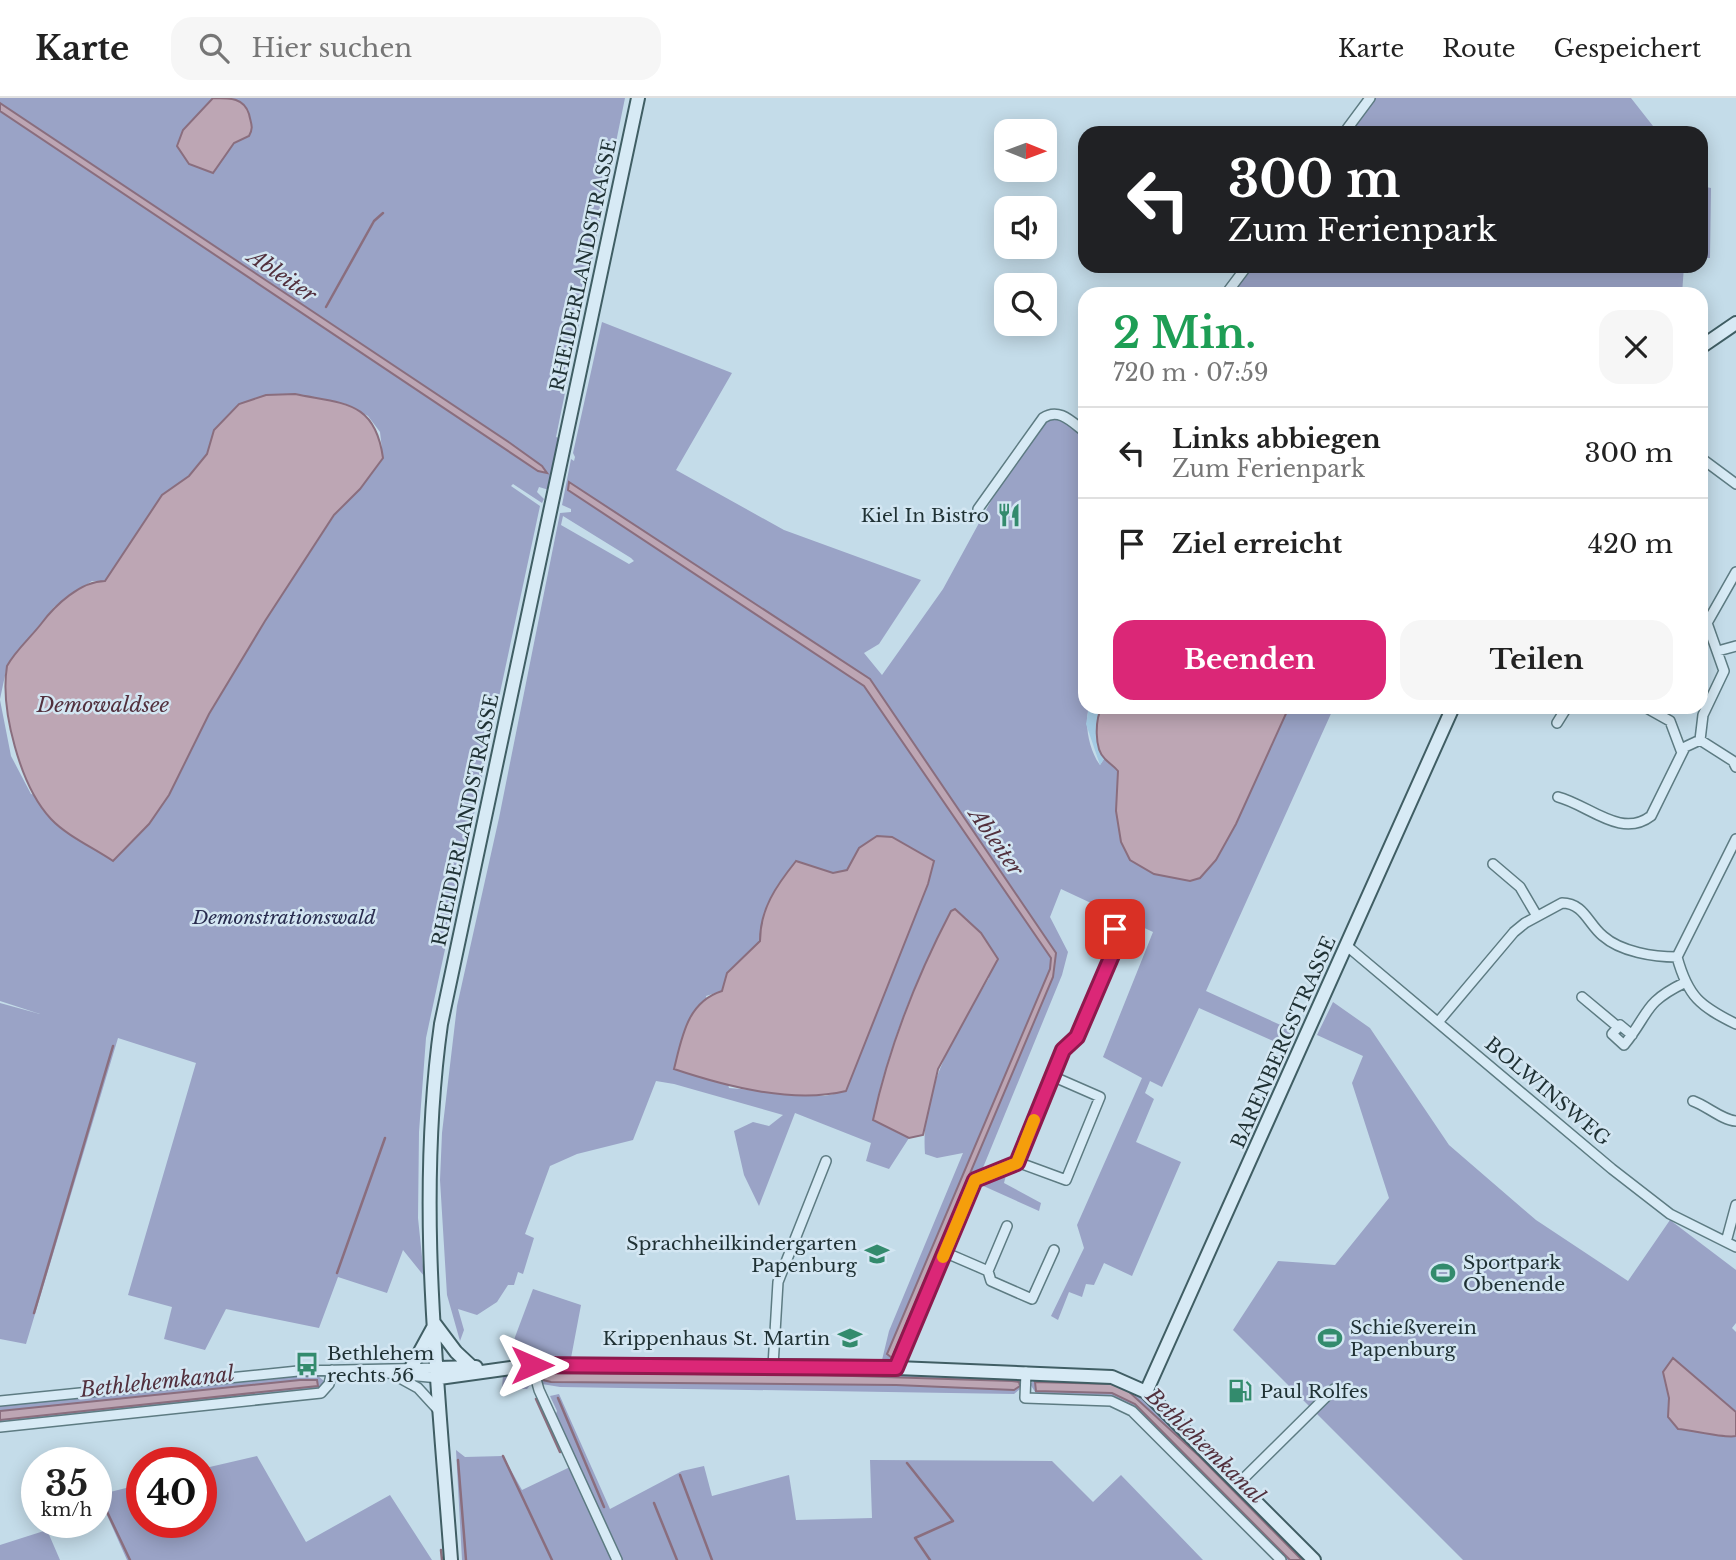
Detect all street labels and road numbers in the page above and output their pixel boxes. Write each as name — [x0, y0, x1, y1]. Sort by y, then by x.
street label: RHEIDERLANDSTRASSE — [545, 137, 621, 393]
street label: RHEIDERLANDSTRASSE — [427, 692, 503, 948]
street label: BARENBERGSTRASSE — [1226, 933, 1341, 1152]
street label: BOLWINSWEG — [1480, 1032, 1615, 1151]

